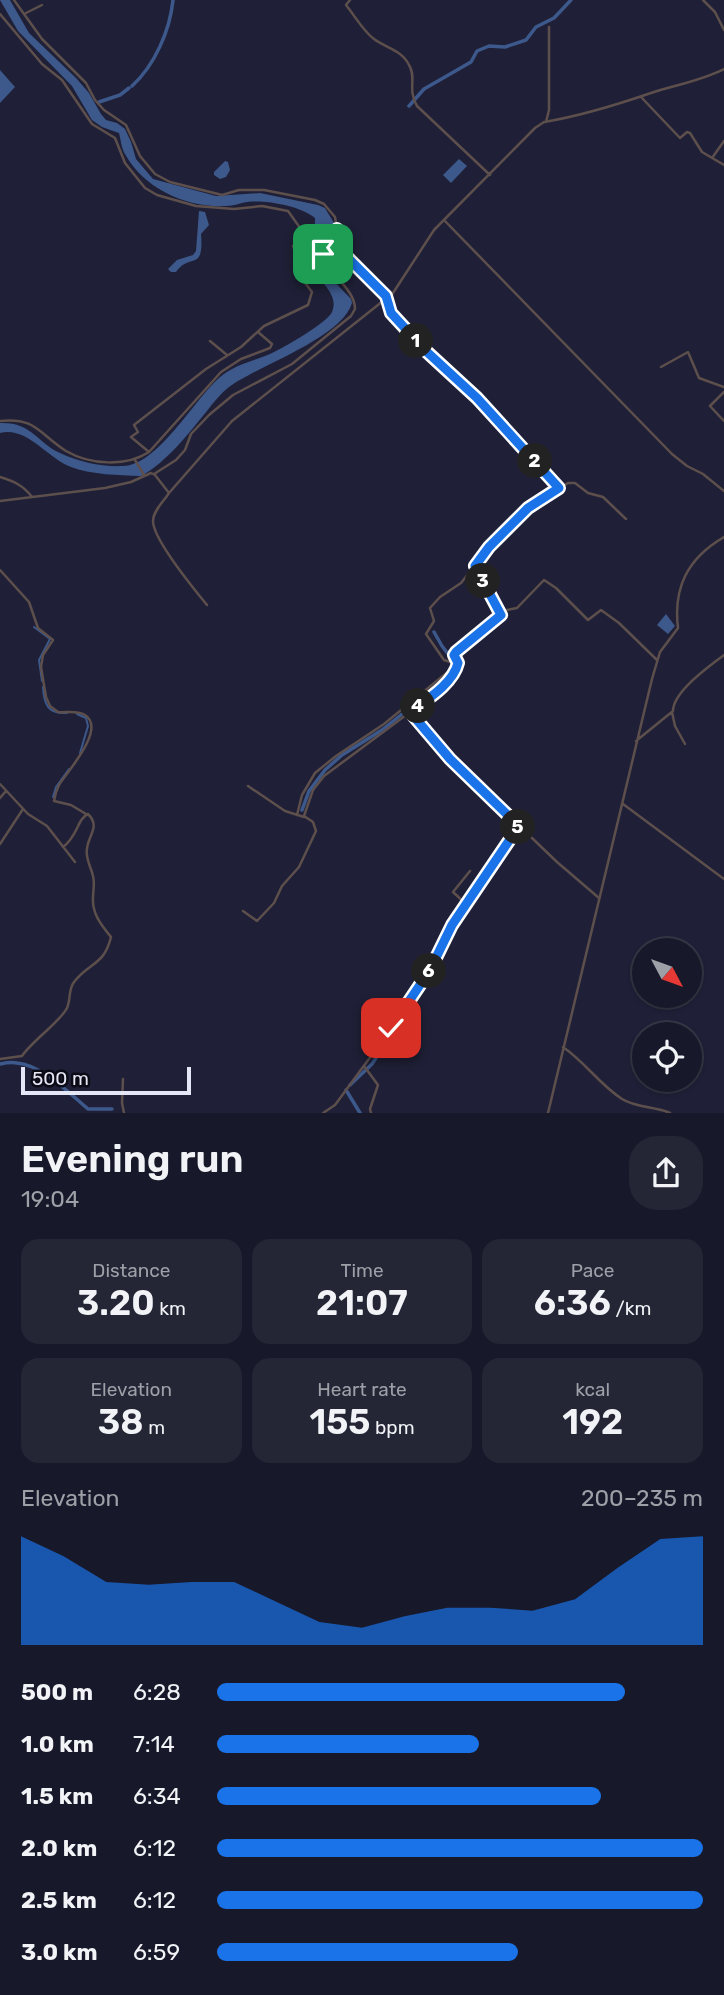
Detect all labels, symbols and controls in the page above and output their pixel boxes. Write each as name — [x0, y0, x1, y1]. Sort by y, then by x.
pin — [293, 224, 353, 284]
icon: arrive — [304, 235, 342, 273]
pin: 1 — [398, 324, 434, 358]
text: 1 — [411, 329, 420, 352]
pin: 2 — [518, 444, 552, 478]
text: 2 — [528, 449, 541, 472]
pin: 3 — [466, 564, 500, 598]
text: 3 — [476, 569, 489, 592]
pin: 4 — [400, 688, 436, 724]
text: 4 — [411, 694, 424, 717]
pin: 5 — [500, 810, 536, 844]
text: 5 — [511, 815, 524, 838]
north arrow — [632, 938, 702, 1008]
map controls — [632, 938, 702, 1092]
pin: 6 — [412, 954, 446, 988]
text: 6 — [422, 959, 435, 982]
pin — [361, 998, 421, 1058]
icon: check — [372, 1009, 410, 1047]
button: locate — [632, 1022, 702, 1092]
scale bar — [21, 1064, 191, 1096]
text: 500 m — [32, 1067, 89, 1090]
text: Evening run — [21, 1136, 244, 1182]
button: share — [629, 1136, 703, 1210]
text: 19:04 — [21, 1185, 79, 1213]
text: Distance — [92, 1259, 170, 1282]
text: Time — [340, 1259, 384, 1282]
text: Pace — [571, 1259, 614, 1282]
text: 3.20 — [77, 1282, 155, 1324]
text: 21:07 — [316, 1282, 408, 1324]
text: 6:36 — [534, 1282, 611, 1324]
text: km — [155, 1297, 186, 1320]
text: /km — [611, 1297, 651, 1320]
text: Elevation — [91, 1378, 172, 1401]
text: Heart rate — [317, 1378, 407, 1401]
text: kcal — [575, 1378, 610, 1401]
text: 38 — [98, 1401, 143, 1443]
text: 155 — [309, 1401, 370, 1443]
text: 192 — [562, 1401, 623, 1443]
text: m — [143, 1416, 165, 1439]
text: bpm — [370, 1416, 415, 1439]
text: Elevation — [21, 1484, 120, 1512]
text: 200–235 m — [581, 1484, 703, 1512]
text: 500 m — [21, 1678, 93, 1706]
text: 6:28 — [133, 1678, 181, 1706]
text: 1.0 km — [21, 1730, 94, 1758]
text: 7:14 — [133, 1730, 175, 1758]
text: 1.5 km — [21, 1782, 93, 1810]
text: 6:34 — [133, 1782, 181, 1810]
text: 2.0 km — [21, 1834, 97, 1862]
text: 6:12 — [133, 1834, 176, 1862]
text: 2.5 km — [21, 1886, 97, 1914]
text: 6:12 — [133, 1886, 176, 1914]
text: 3.0 km — [21, 1938, 98, 1966]
text: 6:59 — [133, 1938, 180, 1966]

